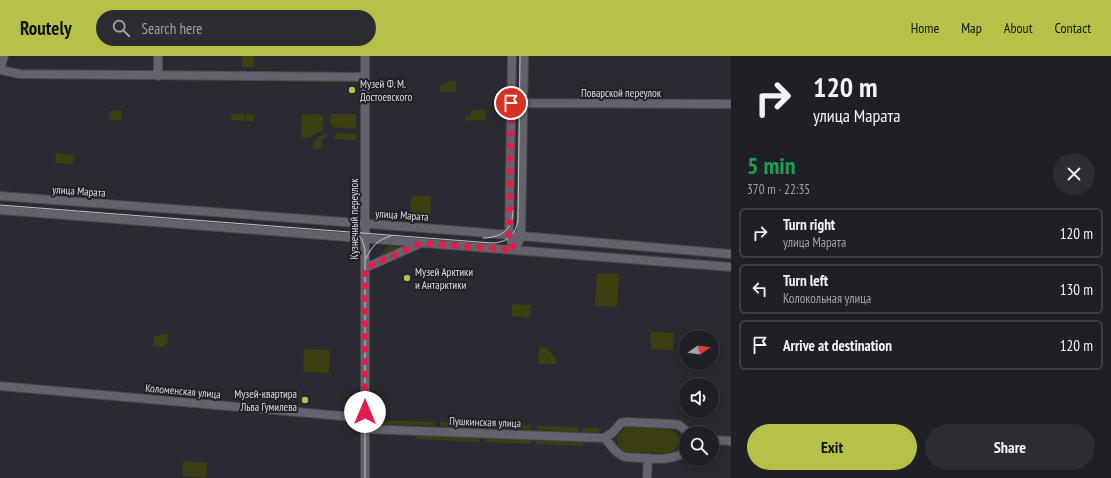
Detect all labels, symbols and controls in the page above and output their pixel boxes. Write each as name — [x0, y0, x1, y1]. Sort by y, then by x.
search box — [96, 10, 376, 46]
text: Routely — [20, 16, 72, 40]
icon: search — [110, 17, 132, 39]
text: Search here — [142, 19, 203, 38]
text: Home — [911, 19, 939, 37]
text: Map — [961, 19, 982, 37]
text: About — [1004, 19, 1033, 37]
text: Contact — [1055, 19, 1091, 37]
text: 120 m — [813, 68, 877, 105]
icon: right — [747, 72, 799, 124]
place label: Музей Ф. М. Достоевского — [360, 77, 412, 104]
marker: Музей Ф. М. Достоевского — [347, 85, 357, 95]
pin — [494, 86, 528, 120]
street label: Поварской переулок — [581, 86, 662, 100]
icon: arrive — [500, 92, 522, 114]
text: улица Марата — [813, 104, 900, 127]
text: 5 min — [747, 150, 795, 181]
button: close — [1053, 153, 1095, 195]
street label: Кузнечный переулок — [347, 178, 361, 259]
text: 370 m · 22:35 — [747, 181, 810, 198]
street label: улица Марата — [52, 182, 106, 200]
street label: улица Марата — [375, 206, 429, 224]
text: Turn right — [783, 215, 835, 234]
icon: right — [749, 222, 771, 244]
text: 120 m — [1060, 224, 1093, 243]
text: улица Марата — [783, 234, 846, 251]
place label: Музей Арктики и Антарктики — [415, 265, 473, 292]
text: Turn left — [783, 271, 828, 290]
marker: Музей Арктики и Антарктики — [402, 273, 412, 283]
icon: left — [749, 278, 771, 300]
text: 130 m — [1060, 280, 1093, 299]
text: Колокольная улица — [783, 290, 871, 307]
north arrow — [679, 330, 719, 370]
map controls — [679, 330, 719, 466]
icon: arrive — [749, 334, 771, 356]
text: Arrive at destination — [783, 336, 892, 355]
text: 120 m — [1060, 336, 1093, 355]
button: sound — [679, 378, 719, 418]
street label: Коломенская улица — [145, 381, 221, 401]
place label: Музей-квартира Льва Гумилева — [234, 387, 297, 414]
position arrow — [344, 391, 386, 433]
marker: Музей-квартира Льва Гумилева — [300, 395, 310, 405]
street label: Пушкинская улица — [449, 414, 521, 430]
button: Exit — [747, 424, 917, 470]
button: Share — [925, 424, 1095, 470]
button: search — [679, 426, 719, 466]

